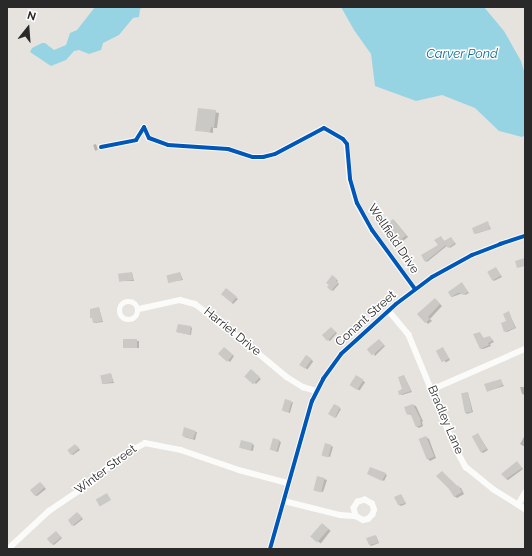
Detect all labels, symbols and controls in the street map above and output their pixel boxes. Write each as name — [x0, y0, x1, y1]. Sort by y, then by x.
north arrow — [8, 8, 48, 48]
text: N — [26, 9, 38, 23]
water label: Carver Pond — [426, 46, 498, 62]
street label: Wellfield Drive — [364, 201, 422, 277]
street label: Conant Street — [333, 288, 399, 350]
street label: Harriet Drive — [201, 305, 263, 359]
street label: Bradley Lane — [424, 383, 466, 457]
street label: Winter Street — [72, 442, 140, 498]

